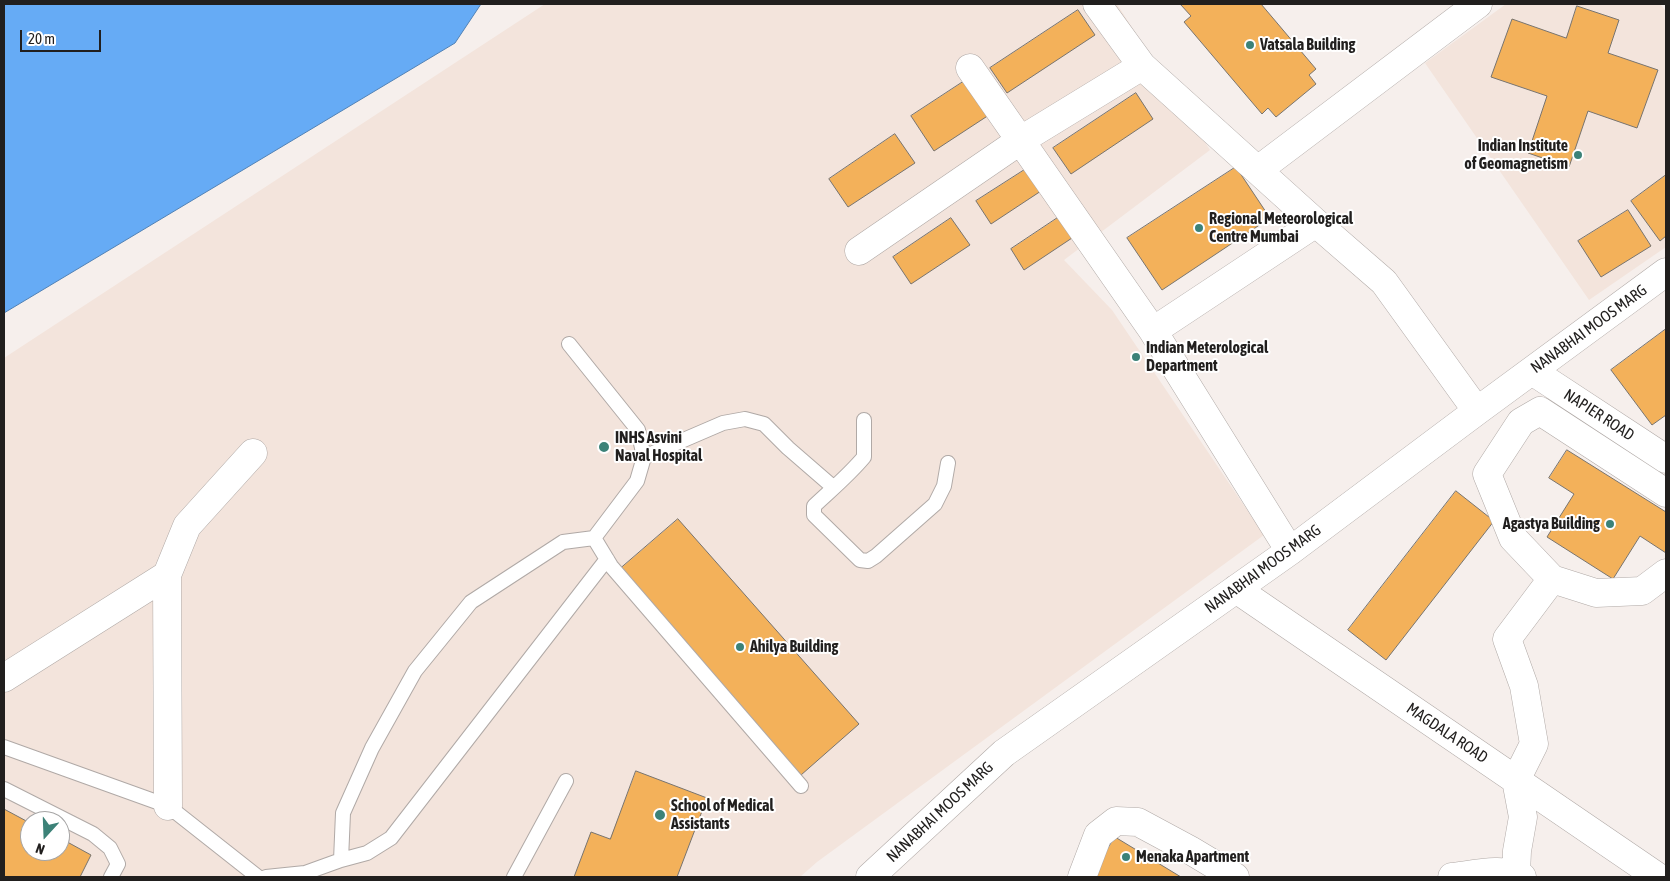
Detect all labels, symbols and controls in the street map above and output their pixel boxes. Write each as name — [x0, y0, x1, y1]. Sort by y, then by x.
scale bar — [22, 20, 104, 52]
text: 20 m — [28, 30, 55, 47]
place label: Vatsala Building — [1260, 35, 1355, 55]
marker: Vatsala Building — [1244, 39, 1256, 51]
place label: Indian Institute of Geomagnetism — [1464, 136, 1568, 174]
marker: Indian Institute of Geomagnetism — [1572, 149, 1584, 161]
place label: Regional Meteorological Centre Mumbai — [1209, 209, 1353, 247]
marker: Regional Meteorological Centre Mumbai — [1193, 222, 1205, 234]
street label: NANABHAI MOOS MARG — [1527, 280, 1651, 378]
place label: Indian Meterological Department — [1146, 338, 1268, 376]
marker: Indian Meterological Department — [1130, 351, 1142, 363]
street label: NAPIER ROAD — [1560, 385, 1638, 445]
place label: INHS Asvini Naval Hospital — [615, 428, 702, 466]
marker: INHS Asvini Naval Hospital — [597, 440, 611, 454]
place label: Agastya Building — [1503, 514, 1600, 534]
marker: Agastya Building — [1604, 518, 1616, 530]
street label: NANABHAI MOOS MARG — [1201, 520, 1325, 618]
place label: Ahilya Building — [750, 637, 838, 657]
marker: Ahilya Building — [734, 641, 746, 653]
street label: MAGDALA ROAD — [1403, 699, 1491, 767]
street label: NANABHAI MOOS MARG — [883, 758, 997, 866]
place label: School of Medical Assistants — [671, 796, 774, 834]
marker: School of Medical Assistants — [653, 808, 667, 822]
north arrow — [20, 811, 70, 861]
text: N — [34, 840, 47, 858]
place label: Menaka Apartment — [1136, 847, 1249, 867]
marker: Menaka Apartment — [1120, 851, 1132, 863]

